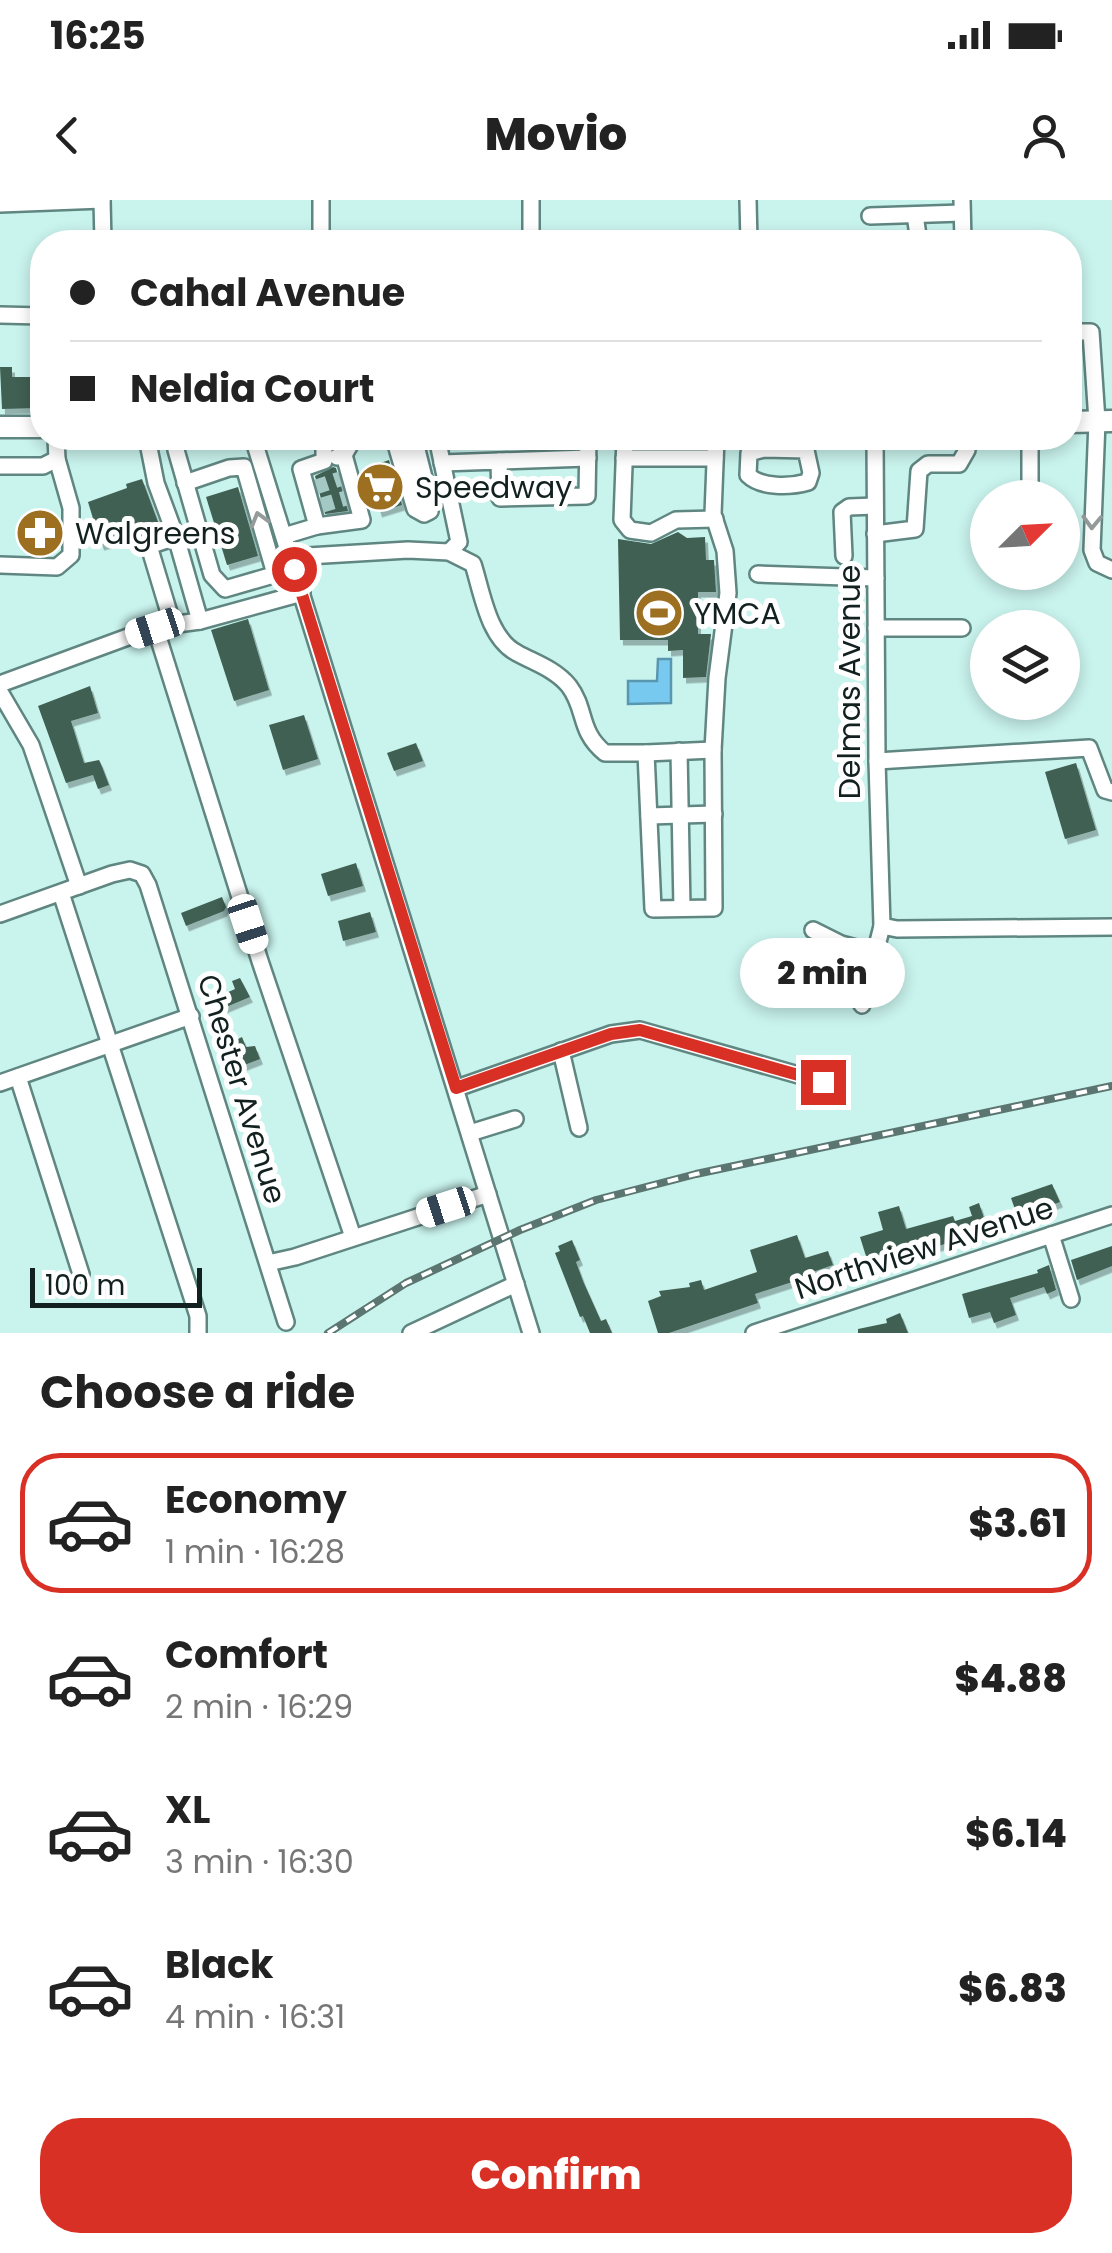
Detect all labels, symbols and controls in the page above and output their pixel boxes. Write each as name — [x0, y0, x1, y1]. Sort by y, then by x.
text: 16:25 — [50, 9, 146, 62]
text: Movio — [485, 103, 627, 166]
icon: back — [40, 108, 95, 163]
icon: person — [1017, 108, 1072, 163]
text: Cahal Avenue — [130, 266, 405, 319]
text: Neldia Court — [130, 362, 375, 415]
supermarket icon: Speedway — [354, 461, 406, 513]
place label: Speedway — [415, 466, 572, 509]
north arrow — [970, 480, 1080, 590]
map controls — [970, 480, 1080, 720]
pharmacy icon: Walgreens — [14, 507, 66, 559]
one-way arrow — [250, 511, 271, 528]
place label: Walgreens — [75, 512, 235, 555]
one-way arrow — [1082, 515, 1103, 531]
route start — [272, 547, 317, 592]
street label: Delmas Avenue — [828, 565, 871, 799]
sports icon: YMCA — [633, 587, 685, 639]
place label: YMCA — [694, 592, 781, 635]
car — [122, 604, 188, 652]
button: layers — [970, 610, 1080, 720]
car — [224, 891, 272, 957]
callout: 2 min — [740, 937, 906, 1007]
text: 2 min — [777, 950, 868, 995]
street label: Chester Avenue — [187, 969, 297, 1209]
route end — [801, 1060, 846, 1105]
car — [413, 1183, 479, 1231]
street label: Northview Avenue — [789, 1186, 1059, 1310]
scale bar — [30, 1263, 202, 1308]
text: 100 m — [45, 1266, 125, 1305]
text: Choose a ride — [40, 1361, 355, 1424]
text: Economy — [165, 1473, 347, 1526]
icon: car — [45, 1478, 135, 1568]
text: $3.61 — [968, 1497, 1067, 1550]
text: 1 min · 16:28 — [165, 1529, 345, 1574]
text: Comfort — [165, 1628, 328, 1681]
icon: car — [45, 1633, 135, 1723]
text: $4.88 — [955, 1652, 1067, 1705]
text: 2 min · 16:29 — [165, 1684, 353, 1729]
text: XL — [165, 1783, 210, 1836]
icon: car — [45, 1788, 135, 1878]
text: $6.14 — [965, 1807, 1067, 1860]
text: 3 min · 16:30 — [165, 1839, 354, 1884]
text: Black — [165, 1938, 274, 1991]
icon: car — [45, 1943, 135, 2033]
text: $6.83 — [958, 1962, 1067, 2015]
text: 4 min · 16:31 — [165, 1994, 345, 2039]
button: Confirm — [40, 2118, 1072, 2233]

